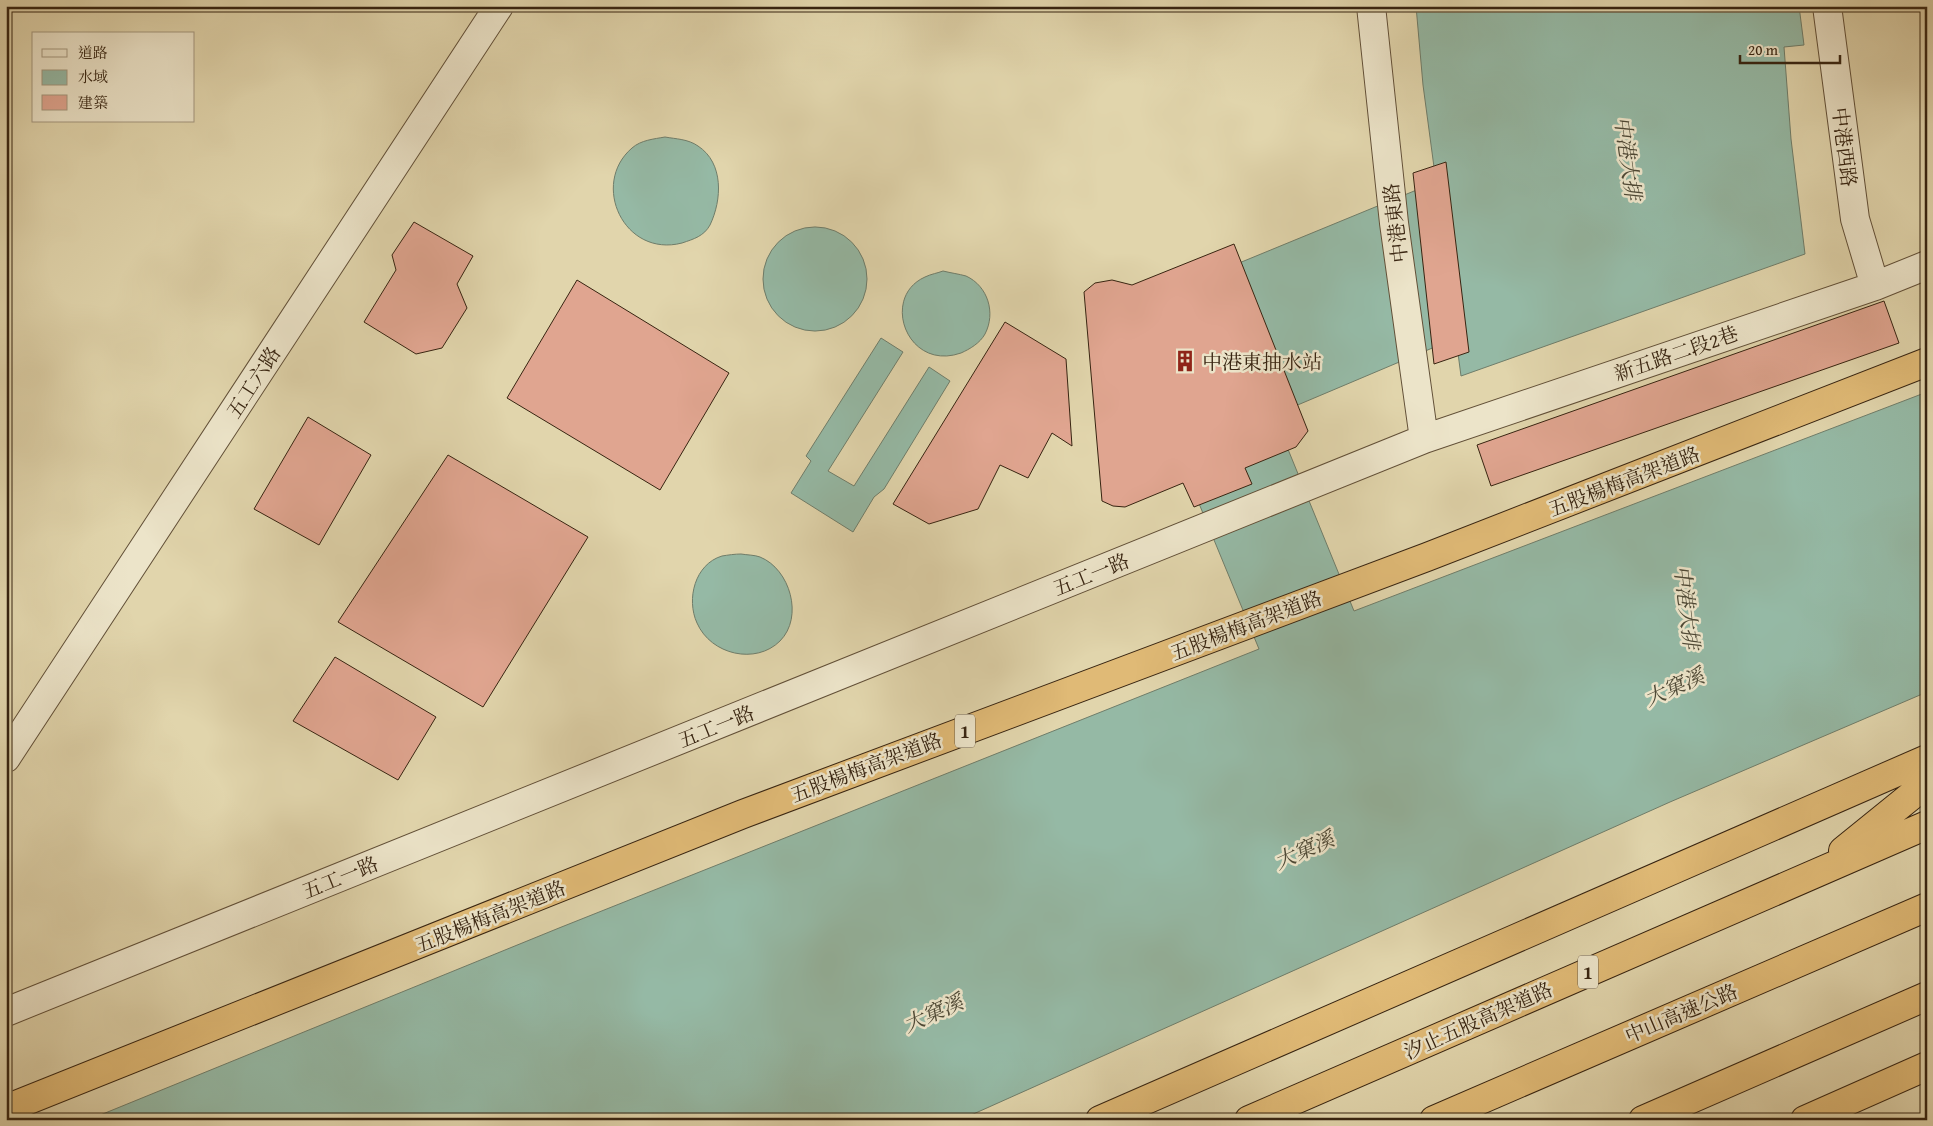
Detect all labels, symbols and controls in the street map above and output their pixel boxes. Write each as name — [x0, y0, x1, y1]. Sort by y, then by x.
legend — [32, 32, 195, 122]
scale bar — [1740, 32, 1840, 64]
text: 20 m — [1748, 39, 1779, 60]
text: 道路 — [78, 42, 108, 63]
text: 水域 — [78, 66, 108, 87]
text: 建築 — [78, 92, 108, 113]
street label: 中港西路 — [1826, 106, 1864, 188]
water label: 中港大排 — [1607, 114, 1650, 205]
street label: 中港東路 — [1376, 182, 1414, 264]
street label: 新五路二段2巷 — [1610, 318, 1742, 388]
street label: 五工六路 — [219, 341, 287, 423]
place label: 中港東抽水站 — [1202, 347, 1322, 376]
building icon: 中港東抽水站 — [1172, 348, 1198, 374]
street label: 五股楊梅高架道路 — [1544, 439, 1704, 523]
street label: 五工一路 — [1048, 546, 1134, 602]
water label: 中港大排 — [1666, 563, 1708, 654]
street label: 五股楊梅高架道路 — [1166, 583, 1326, 667]
water label: 大窠溪 — [1639, 659, 1711, 714]
street label: 五工一路 — [673, 698, 759, 754]
road number: 1 — [955, 714, 975, 748]
street label: 五股楊梅高架道路 — [786, 725, 946, 809]
water label: 大窠溪 — [1269, 822, 1341, 877]
street label: 五工一路 — [297, 849, 383, 905]
street label: 五股楊梅高架道路 — [410, 873, 570, 959]
road number: 1 — [1578, 956, 1598, 989]
street label: 汐止五股高架道路 — [1399, 974, 1557, 1066]
street label: 中山高速公路 — [1620, 976, 1742, 1050]
water label: 大窠溪 — [898, 985, 970, 1040]

